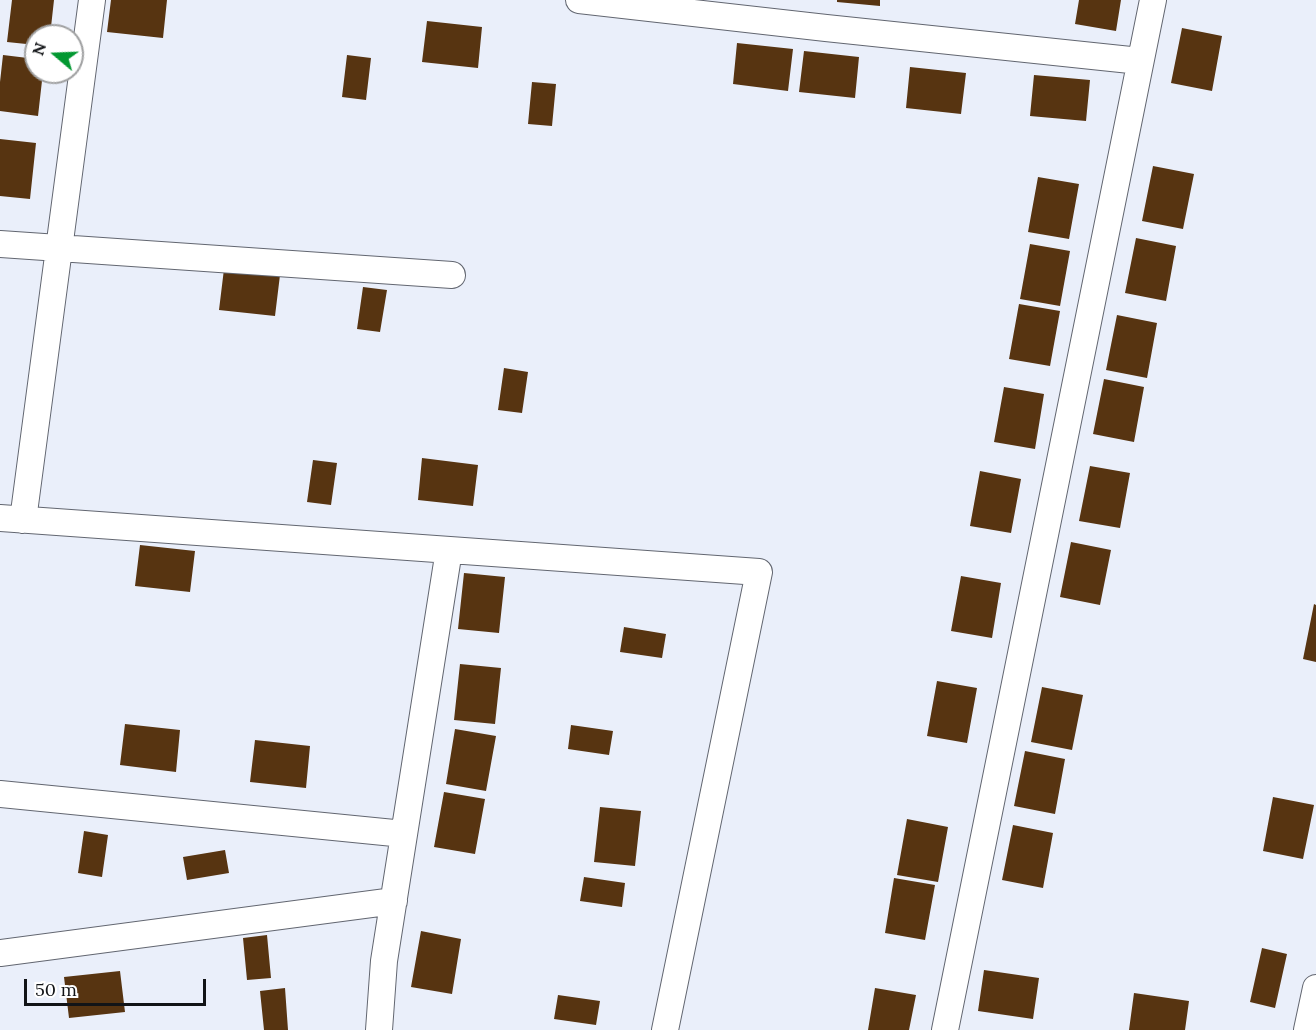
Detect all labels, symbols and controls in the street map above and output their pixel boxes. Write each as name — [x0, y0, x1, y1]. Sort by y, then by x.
north arrow — [24, 24, 84, 84]
text: N — [27, 40, 50, 58]
scale bar — [27, 967, 208, 1005]
text: 50 m — [35, 978, 77, 1001]

